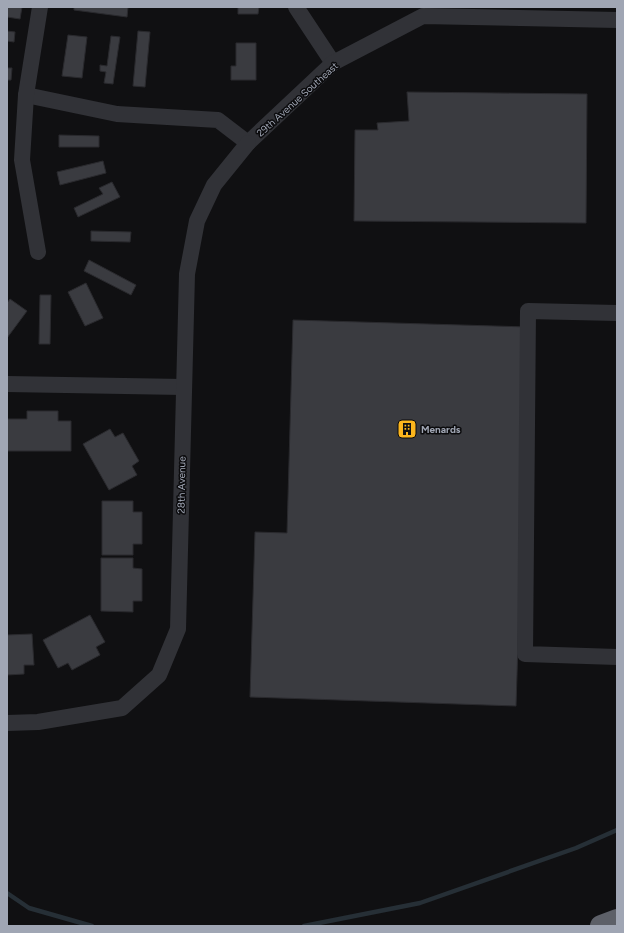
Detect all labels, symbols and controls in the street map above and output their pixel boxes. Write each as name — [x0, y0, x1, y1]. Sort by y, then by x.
street label: 29th Avenue Southeast — [254, 59, 341, 139]
building icon: Menards — [396, 418, 418, 440]
place label: Menards — [421, 423, 461, 436]
street label: 28th Avenue — [175, 456, 189, 514]

